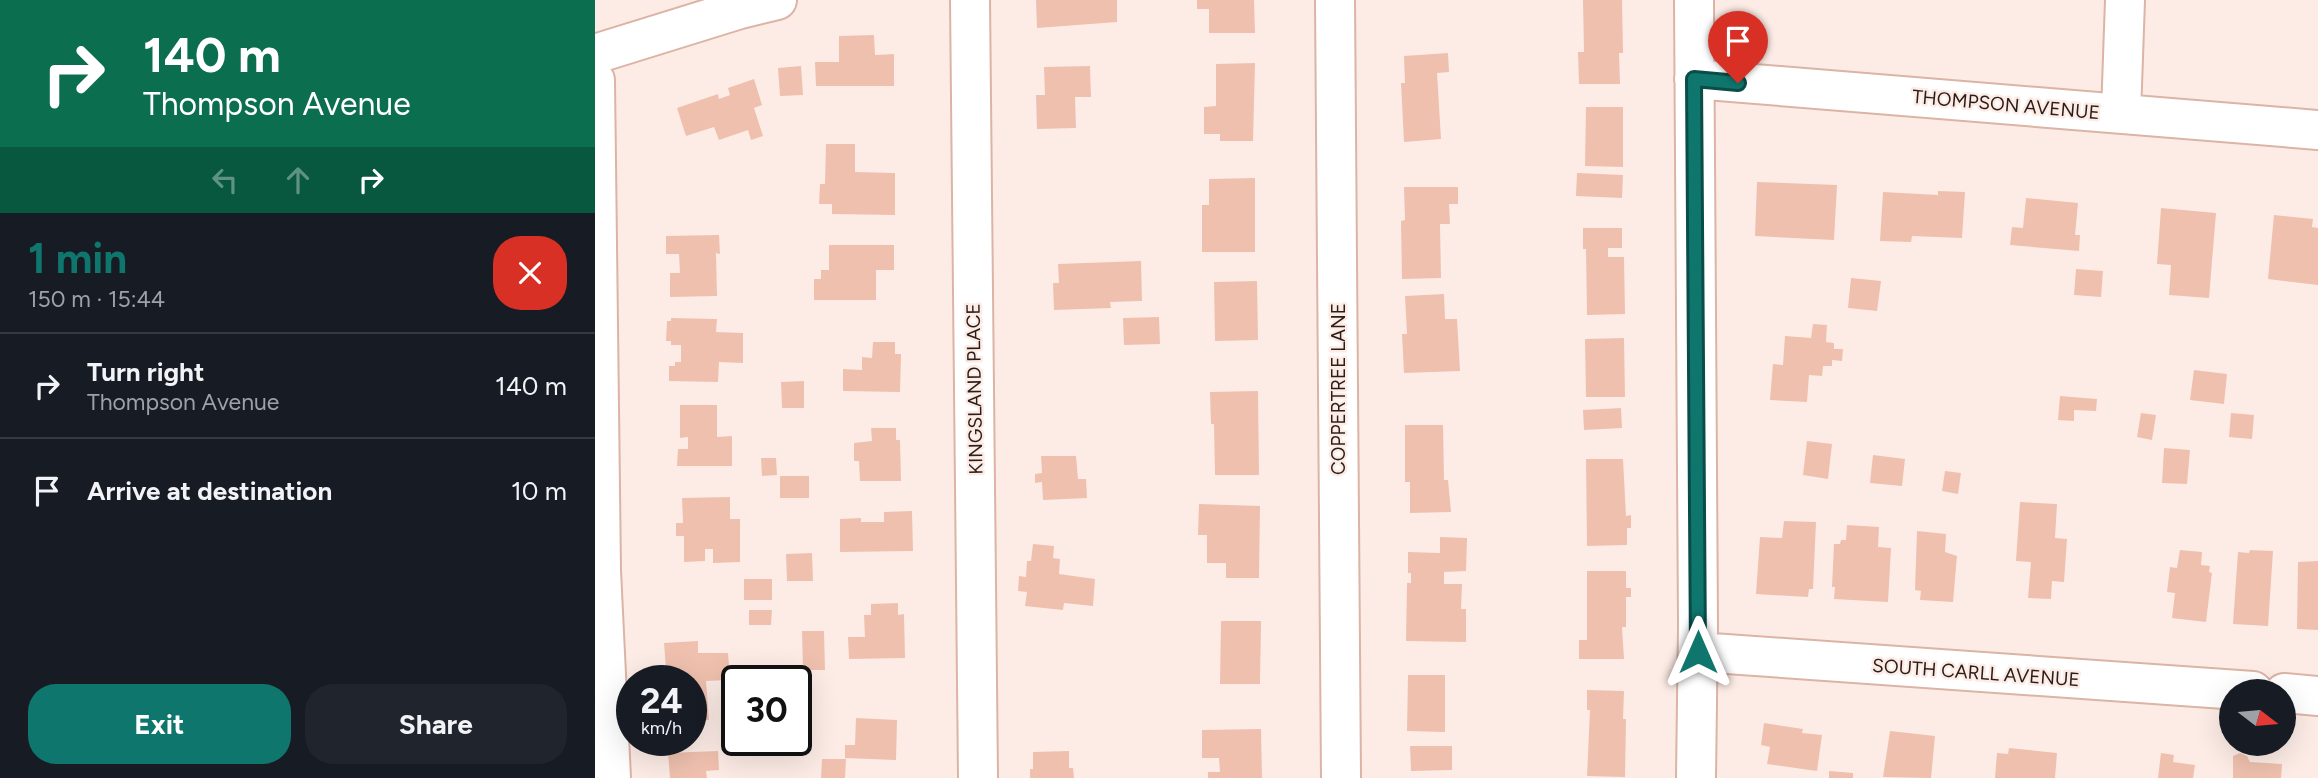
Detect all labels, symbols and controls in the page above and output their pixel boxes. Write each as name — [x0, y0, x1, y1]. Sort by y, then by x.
pin — [1708, 11, 1768, 83]
icon: arrive — [1719, 22, 1757, 60]
text: 140 m — [143, 25, 281, 84]
icon: right — [28, 28, 119, 119]
text: Thompson Avenue — [143, 85, 411, 123]
street label: THOMPSON AVENUE — [1911, 85, 2101, 124]
icon: left — [206, 161, 244, 199]
icon: ahead — [279, 161, 317, 199]
icon: right — [352, 161, 390, 199]
text: 1 min — [28, 233, 127, 284]
button: close — [493, 236, 567, 310]
text: 150 m · 15:44 — [28, 285, 165, 313]
street label: KINGSLAND PLACE — [962, 303, 987, 475]
street label: COPPERTREE LANE — [1327, 303, 1350, 475]
text: Turn right — [87, 356, 204, 388]
icon: right — [28, 367, 66, 405]
text: 140 m — [495, 370, 567, 402]
text: Thompson Avenue — [87, 388, 279, 416]
icon: arrive — [28, 472, 66, 510]
text: Arrive at destination — [87, 475, 332, 507]
text: 10 m — [511, 475, 567, 507]
position arrow — [1661, 615, 1735, 689]
street label: SOUTH CARLL AVENUE — [1871, 654, 2080, 691]
speed limit sign: 30 — [721, 665, 812, 756]
north arrow — [2219, 679, 2296, 756]
map controls — [2219, 679, 2296, 756]
text: 24 — [640, 680, 683, 722]
button: Exit — [28, 684, 291, 764]
button: Share — [305, 684, 567, 764]
text: km/h — [641, 717, 682, 739]

